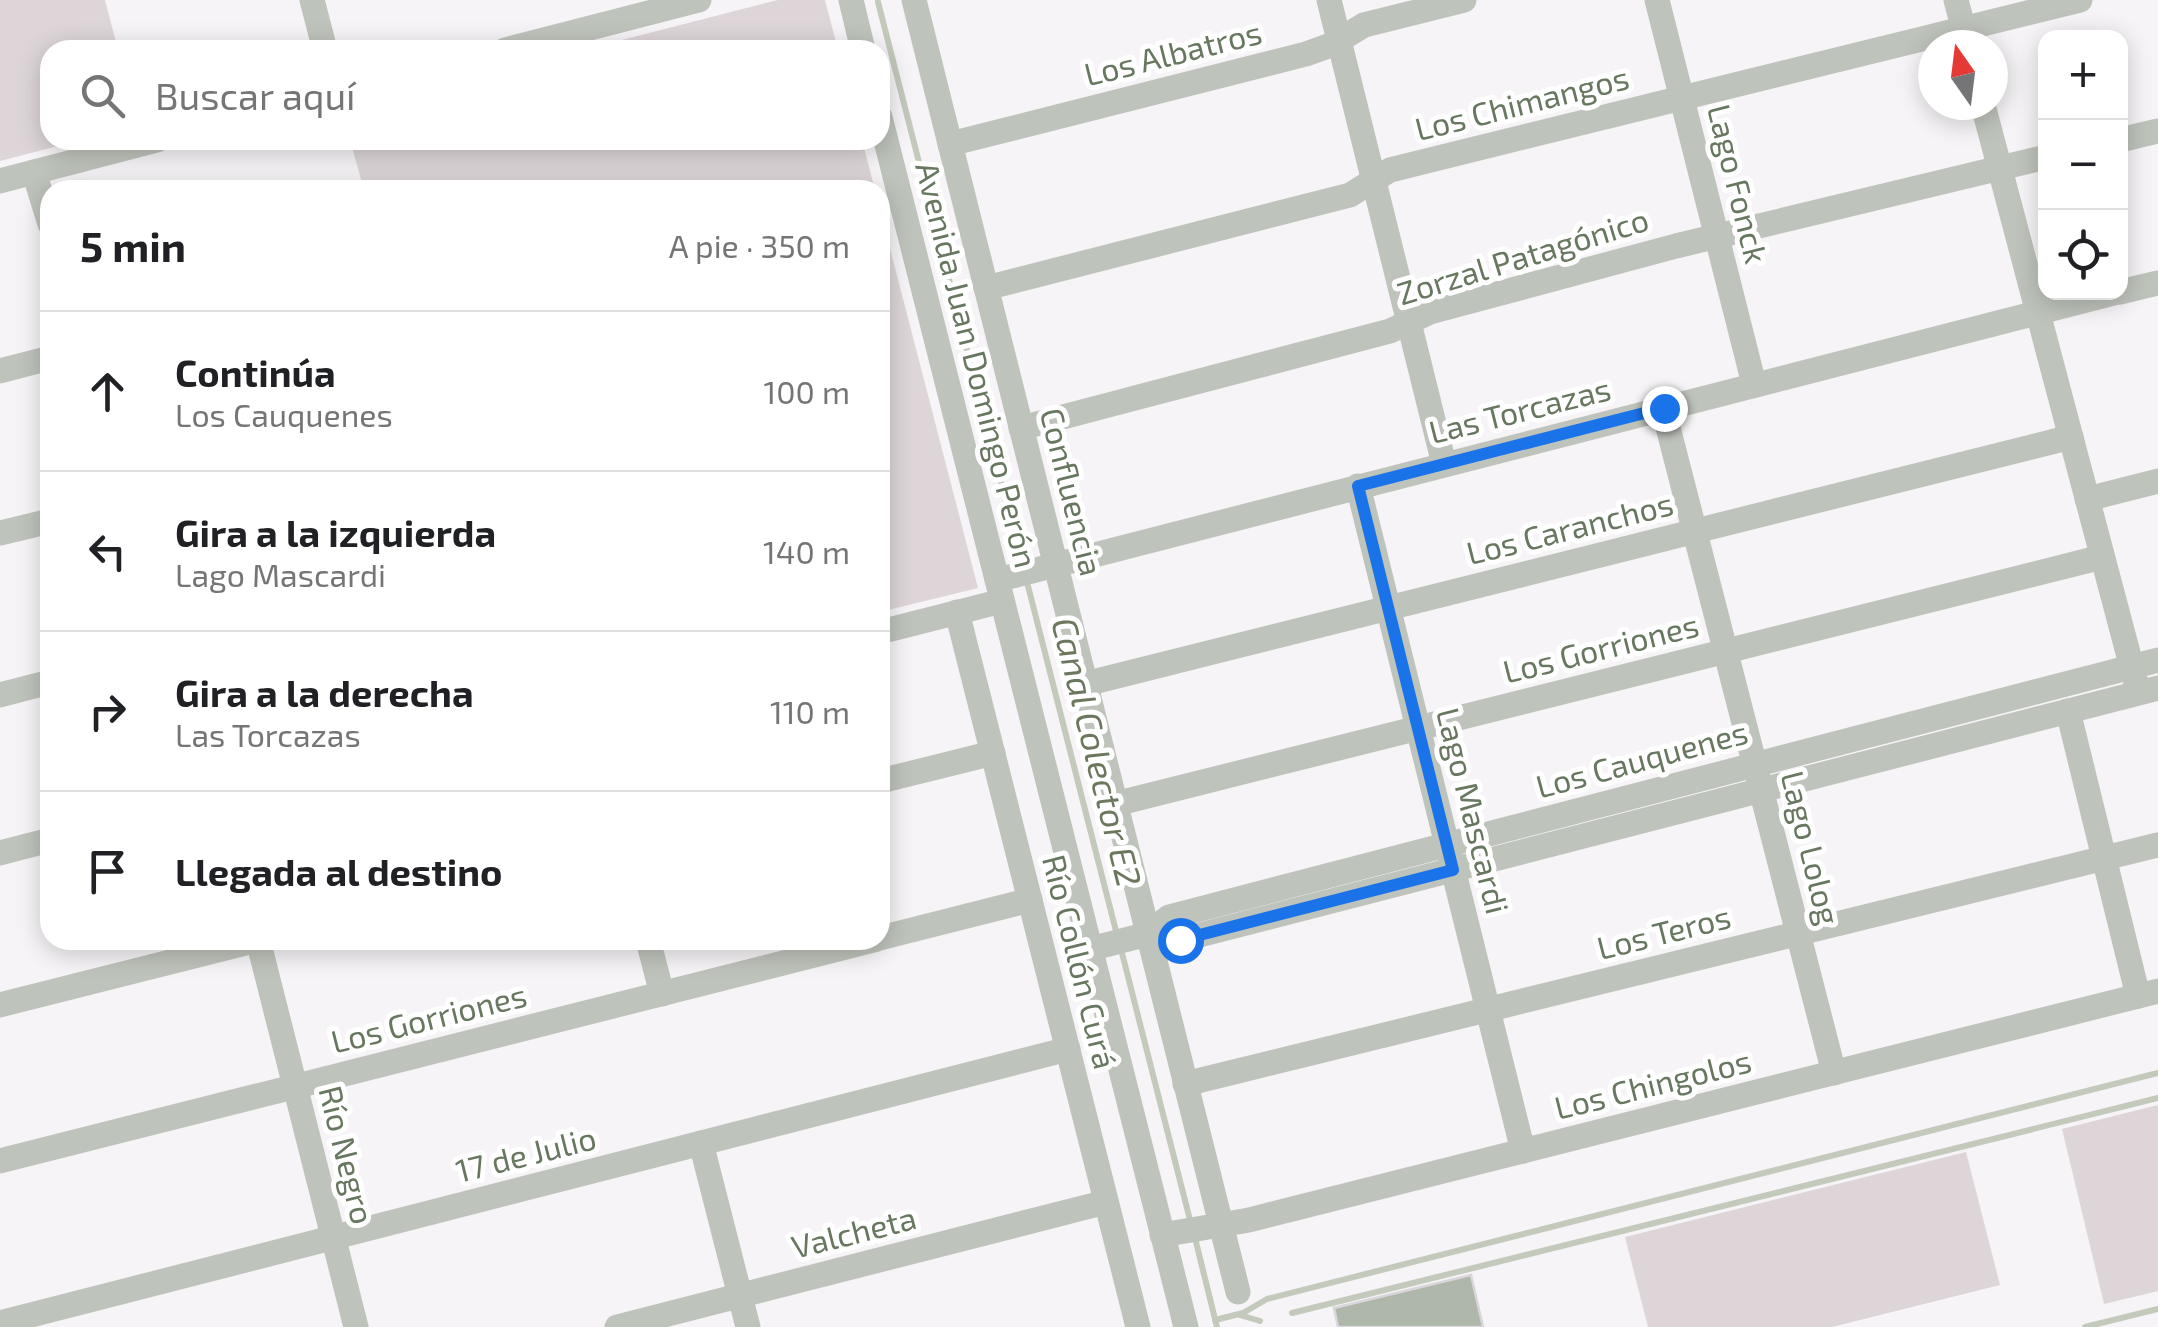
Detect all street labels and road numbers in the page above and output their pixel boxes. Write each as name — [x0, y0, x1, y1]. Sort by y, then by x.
street label: Los Albatros — [1080, 12, 1265, 92]
street label: Los Chimangos — [1411, 57, 1632, 147]
street label: Lago Fonck — [1701, 100, 1777, 267]
street label: Avenida Juan Domingo Perón — [909, 158, 1047, 571]
street label: Zorzal Patagónico — [1392, 199, 1653, 311]
street label: Las Torcazas — [1425, 368, 1614, 450]
street label: Confluencia — [1034, 404, 1112, 579]
street label: Los Caranchos — [1462, 483, 1677, 571]
street label: Los Gorriones — [1499, 604, 1702, 690]
street label: Lago Mascardi — [1430, 704, 1518, 917]
street label: Los Cauquenes — [1531, 712, 1752, 805]
street label: Lago Lolog — [1774, 767, 1849, 928]
street label: Río Collón Curá — [1036, 851, 1126, 1072]
street label: Los Teros — [1593, 896, 1734, 966]
street label: Los Gorriones — [327, 974, 530, 1060]
street label: Los Chingolos — [1550, 1040, 1755, 1126]
street label: Río Negro — [312, 1081, 383, 1228]
street label: 17 de Julio — [452, 1117, 599, 1189]
street label: Valcheta — [787, 1197, 920, 1265]

